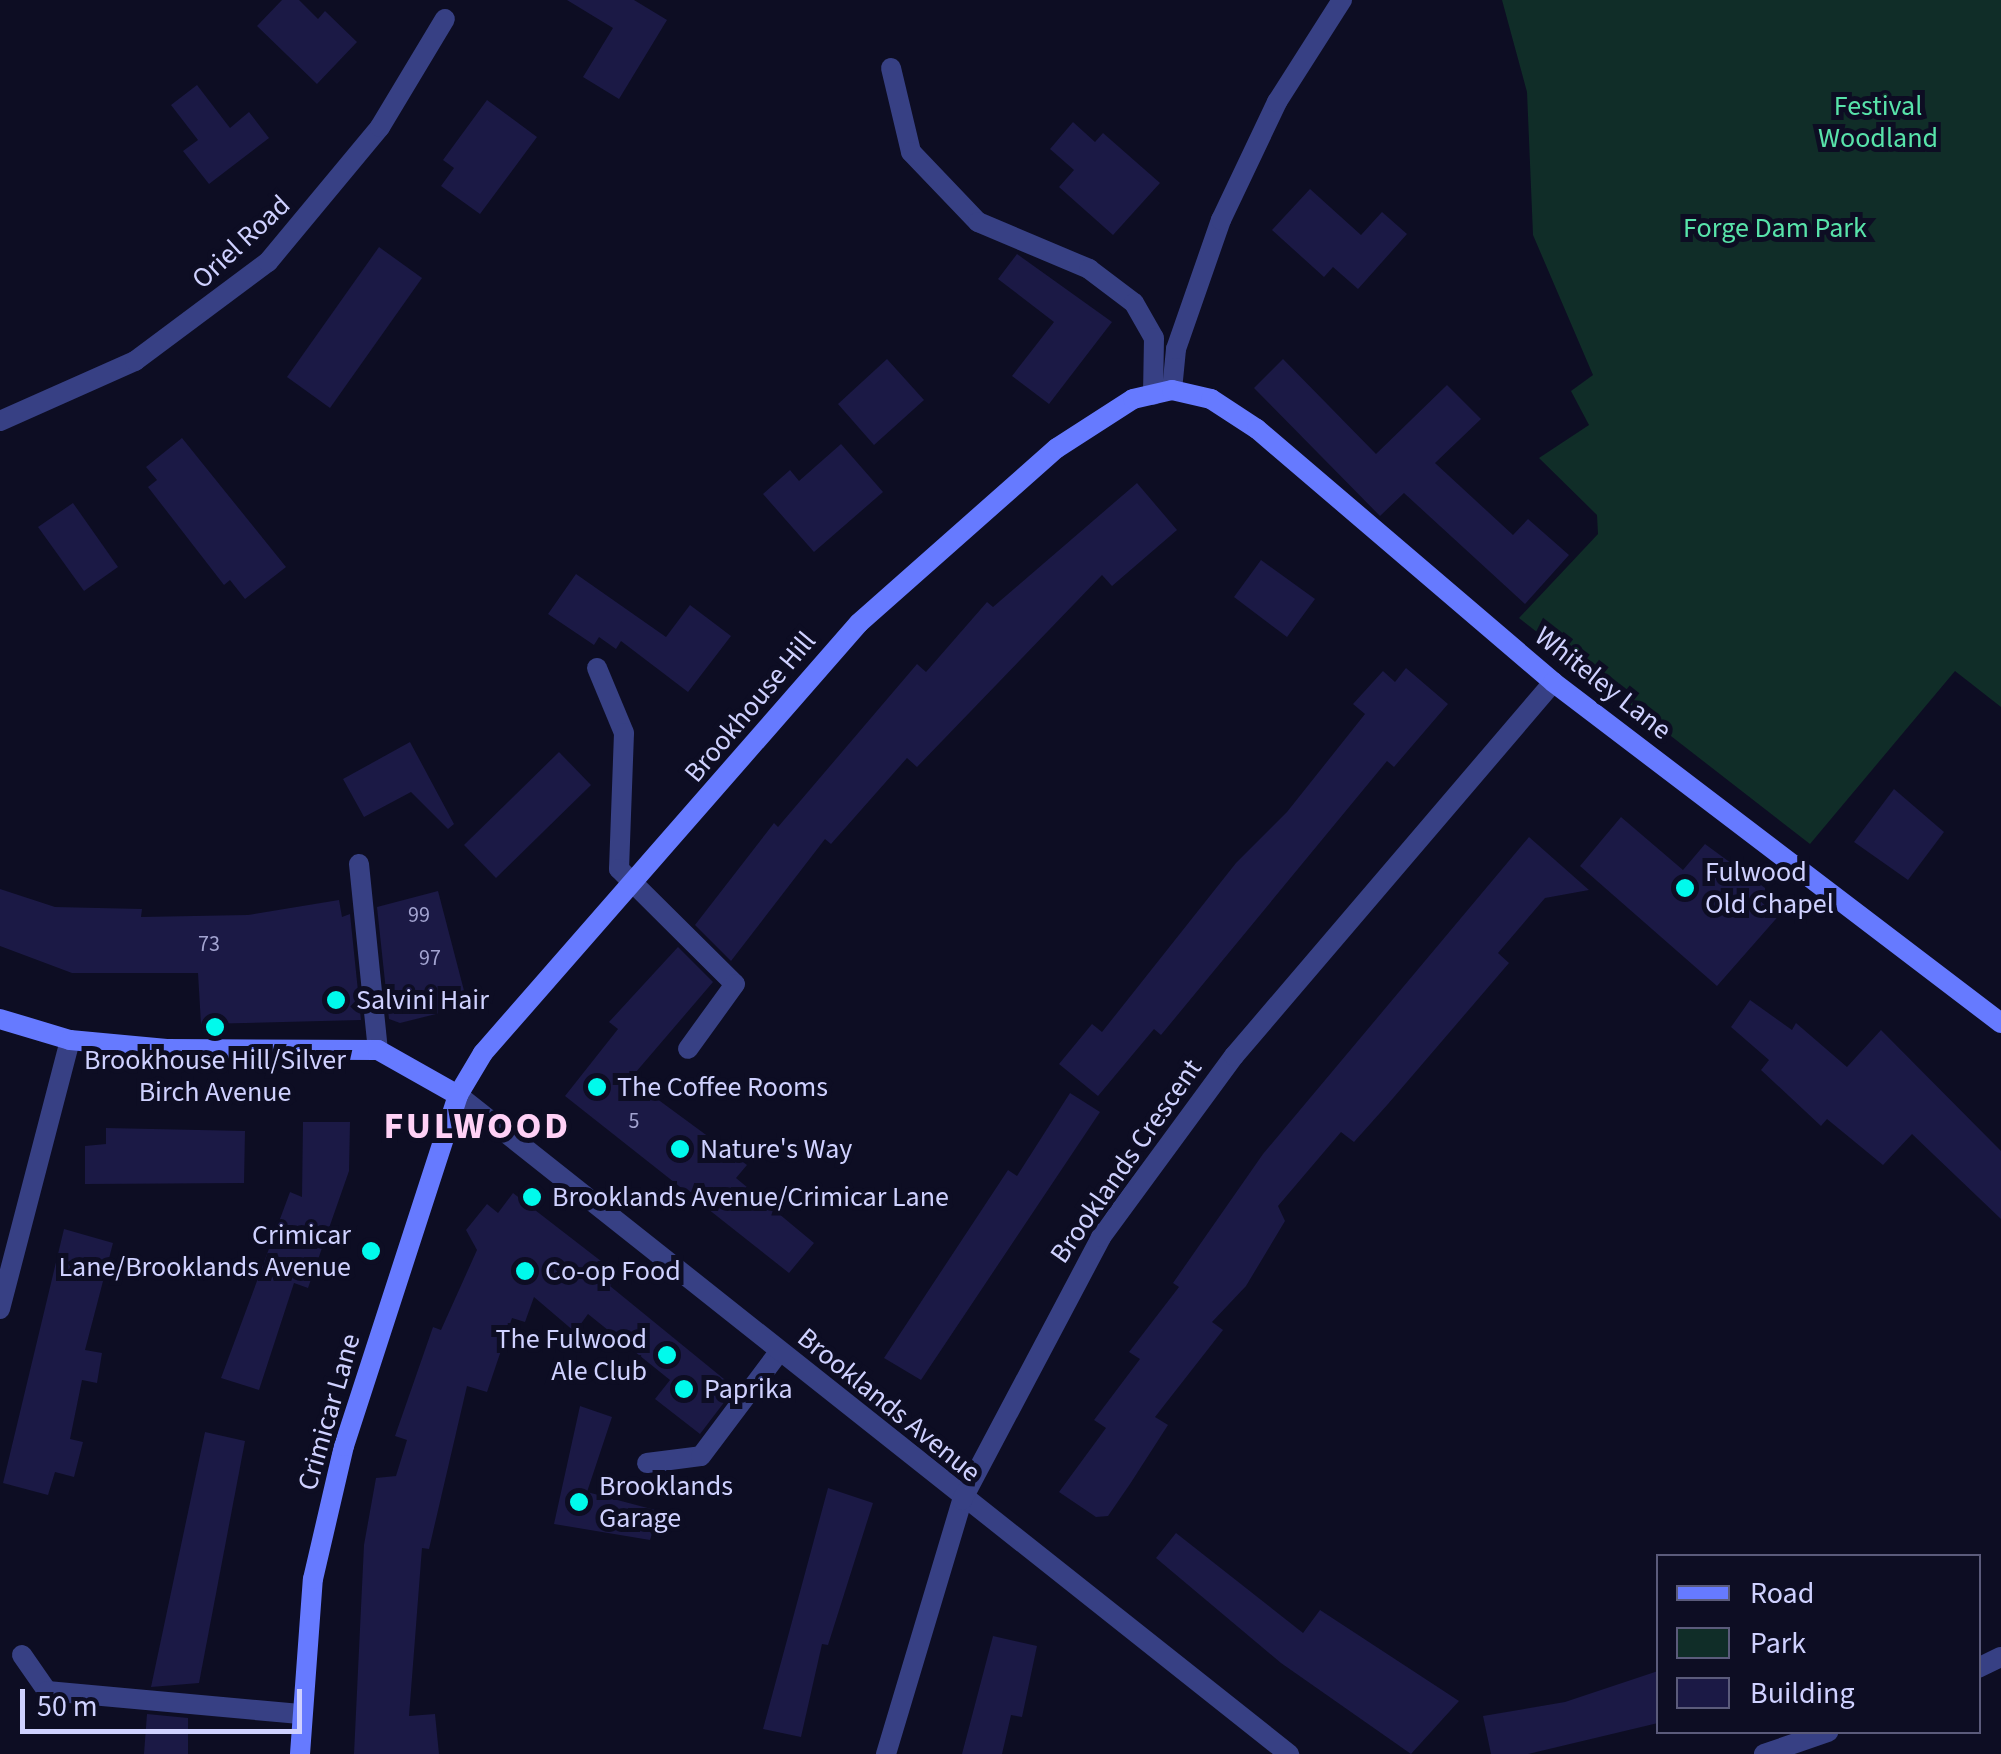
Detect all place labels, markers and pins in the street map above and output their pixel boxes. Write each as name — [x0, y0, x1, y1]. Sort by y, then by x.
place label: Fulwood Old Chapel — [1705, 855, 1834, 921]
marker: Fulwood Old Chapel — [1674, 877, 1696, 899]
place label: Salvini Hair — [356, 983, 489, 1017]
marker: Salvini Hair — [325, 989, 347, 1011]
marker: Brookhouse Hill/Silver Birch Avenue — [204, 1016, 226, 1038]
place label: Brookhouse Hill/Silver Birch Avenue — [84, 1043, 346, 1109]
place label: The Coffee Rooms — [617, 1070, 828, 1104]
marker: The Coffee Rooms — [586, 1076, 608, 1098]
place label: Nature's Way — [700, 1132, 852, 1166]
marker: Nature's Way — [669, 1138, 691, 1160]
place label: Brooklands Avenue/Crimicar Lane — [552, 1180, 949, 1214]
marker: Brooklands Avenue/Crimicar Lane — [521, 1186, 543, 1208]
place label: Crimicar Lane/Brooklands Avenue — [58, 1218, 351, 1284]
marker: Crimicar Lane/Brooklands Avenue — [360, 1240, 382, 1262]
place label: Co-op Food — [545, 1254, 681, 1288]
marker: Co-op Food — [514, 1260, 536, 1282]
place label: The Fulwood Ale Club — [496, 1322, 647, 1388]
marker: The Fulwood Ale Club — [656, 1344, 678, 1366]
place label: Paprika — [704, 1372, 793, 1406]
marker: Paprika — [673, 1378, 695, 1400]
place label: Brooklands Garage — [599, 1469, 733, 1535]
marker: Brooklands Garage — [568, 1491, 590, 1513]

